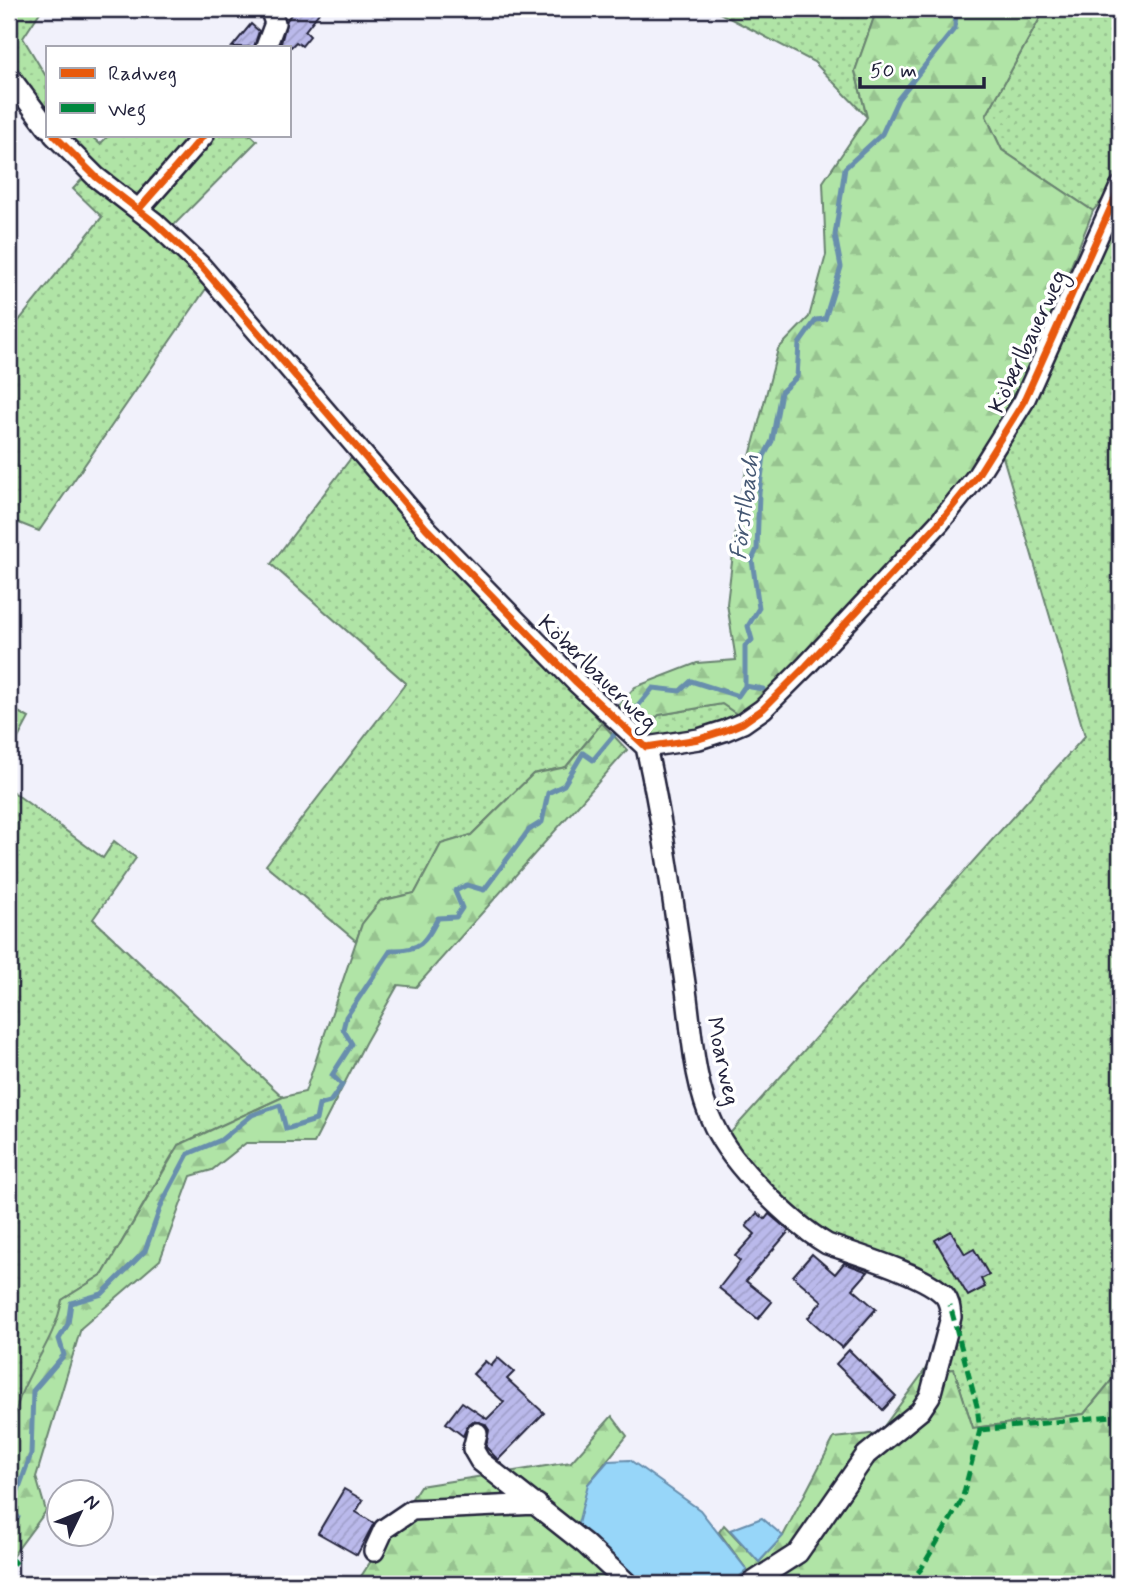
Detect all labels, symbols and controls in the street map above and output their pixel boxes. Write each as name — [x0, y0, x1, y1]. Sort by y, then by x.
legend — [46, 46, 290, 136]
scale bar — [860, 46, 984, 90]
text: 50 m — [870, 57, 917, 85]
text: Radweg — [108, 60, 177, 88]
text: Weg — [108, 96, 146, 126]
street label: Köberlbauerweg — [983, 265, 1077, 419]
water label: Förstlbach — [724, 453, 767, 562]
street label: Köberlbauerweg — [529, 609, 663, 739]
street label: Moarweg — [698, 1014, 746, 1108]
north arrow — [46, 1478, 116, 1548]
text: N — [78, 1489, 105, 1516]

